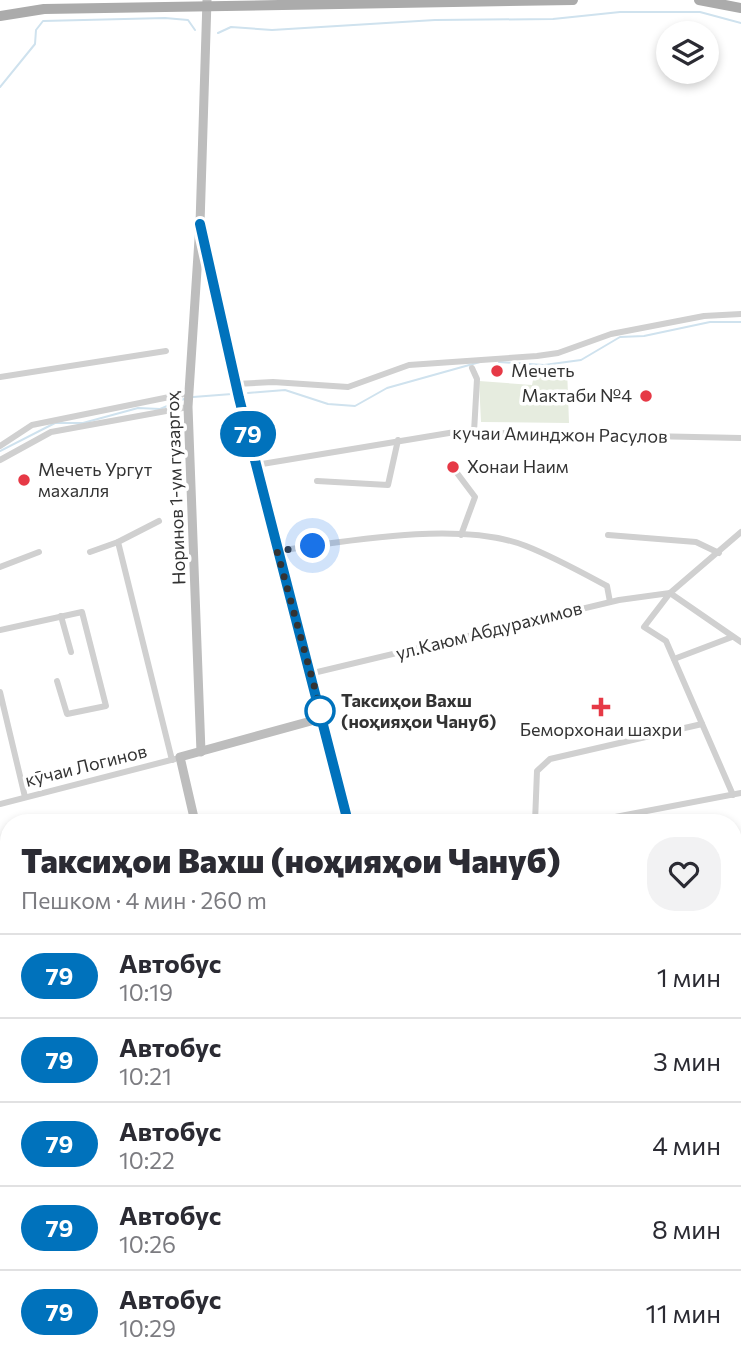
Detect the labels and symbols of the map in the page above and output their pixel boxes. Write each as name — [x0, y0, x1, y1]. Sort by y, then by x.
place label: Мечеть — [511, 359, 574, 381]
marker: Мечеть — [489, 363, 505, 379]
place label: Мактаби №4 — [522, 384, 632, 406]
marker: Мактаби №4 — [638, 388, 654, 404]
street label: Норинов 1-ум гузаргоҳ — [161, 391, 189, 585]
line badge: 79 — [216, 411, 280, 457]
street label: кучаи Аминджон Расулов — [452, 421, 668, 447]
place label: Хонаи Наим — [467, 455, 569, 477]
place label: Мечеть Ургут махалля — [38, 458, 153, 501]
marker: Хонаи Наим — [445, 459, 461, 475]
marker: Мечеть Ургут махалля — [16, 472, 32, 488]
your location — [295, 528, 330, 563]
street label: ул.Каюм Абдурахимов — [393, 596, 584, 664]
place label: Таксиҳои Вахш (ноҳияҳои Чануб) — [341, 689, 496, 732]
marker: Таксиҳои Вахш (ноҳияҳои Чануб) — [305, 696, 335, 726]
marker: Беморхонаи шахри — [591, 697, 611, 717]
place label: Беморхонаи шахри — [520, 718, 682, 740]
street label: кӯчаи Логинов — [23, 739, 149, 791]

